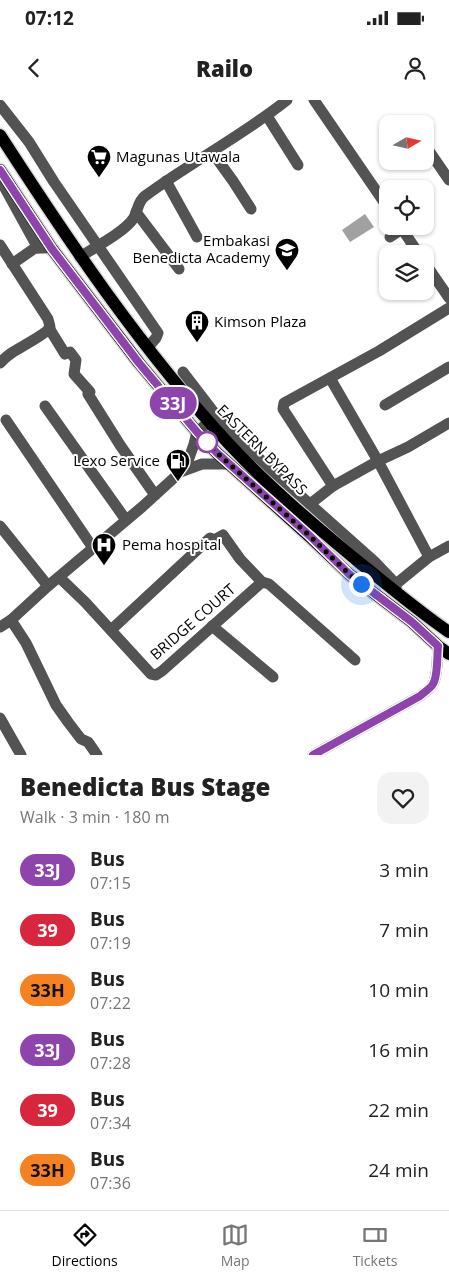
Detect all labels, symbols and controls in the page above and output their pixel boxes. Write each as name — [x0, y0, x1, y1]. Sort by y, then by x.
text: 07:12 — [25, 5, 74, 31]
text: Railo — [196, 53, 253, 83]
icon: back — [20, 54, 48, 82]
icon: person — [401, 54, 429, 82]
north arrow — [379, 115, 434, 170]
map controls — [379, 115, 434, 300]
supermarket icon: Magunas Utawala — [86, 144, 112, 178]
place label: Magunas Utawala — [116, 146, 240, 166]
button: locate — [379, 180, 434, 235]
place label: Embakasi Benedicta Academy — [133, 230, 270, 267]
school or university icon: Embakasi Benedicta Academy — [274, 237, 300, 271]
button: layers — [379, 245, 434, 300]
building icon: Kimson Plaza — [184, 309, 210, 343]
place label: Kimson Plaza — [214, 311, 307, 331]
line badge: 33J — [144, 387, 202, 419]
text: 33J — [160, 391, 186, 415]
street label: EASTERN BYPASS — [213, 400, 312, 499]
unlabelled marker — [196, 431, 218, 453]
fuel station icon: Lexo Service — [165, 448, 191, 482]
place label: Lexo Service — [73, 450, 160, 470]
hospital icon: Pema hospital — [91, 532, 117, 566]
place label: Pema hospital — [122, 534, 221, 554]
your location — [349, 572, 374, 597]
street label: BRIDGE COURT — [146, 578, 240, 664]
text: Benedicta Bus Stage — [20, 770, 270, 803]
button: heart — [377, 772, 429, 824]
text: Walk · 3 min · 180 m — [20, 806, 170, 828]
text: Bus — [90, 846, 125, 872]
text: 3 min — [379, 857, 429, 883]
text: 33J — [34, 858, 61, 882]
text: 07:15 — [90, 872, 131, 894]
text: Bus — [90, 906, 125, 932]
text: 7 min — [379, 917, 429, 943]
text: 39 — [37, 918, 58, 942]
text: 07:19 — [90, 932, 131, 954]
text: Bus — [90, 966, 125, 992]
text: 10 min — [368, 977, 429, 1003]
text: 33H — [30, 978, 65, 1002]
text: 07:22 — [90, 992, 131, 1014]
text: Bus — [90, 1026, 125, 1052]
text: 16 min — [368, 1037, 429, 1063]
text: 33J — [34, 1038, 61, 1062]
text: 07:28 — [90, 1052, 131, 1074]
text: Bus — [90, 1086, 125, 1112]
text: 22 min — [368, 1097, 429, 1123]
text: 39 — [37, 1098, 58, 1122]
text: 07:34 — [90, 1112, 131, 1134]
text: Bus — [90, 1146, 125, 1172]
text: 24 min — [368, 1157, 429, 1183]
text: 33H — [30, 1158, 65, 1182]
text: 07:36 — [90, 1172, 131, 1194]
tab: Directions — [52, 1221, 118, 1270]
tab: Map — [221, 1221, 250, 1270]
tab: Tickets — [353, 1221, 397, 1270]

